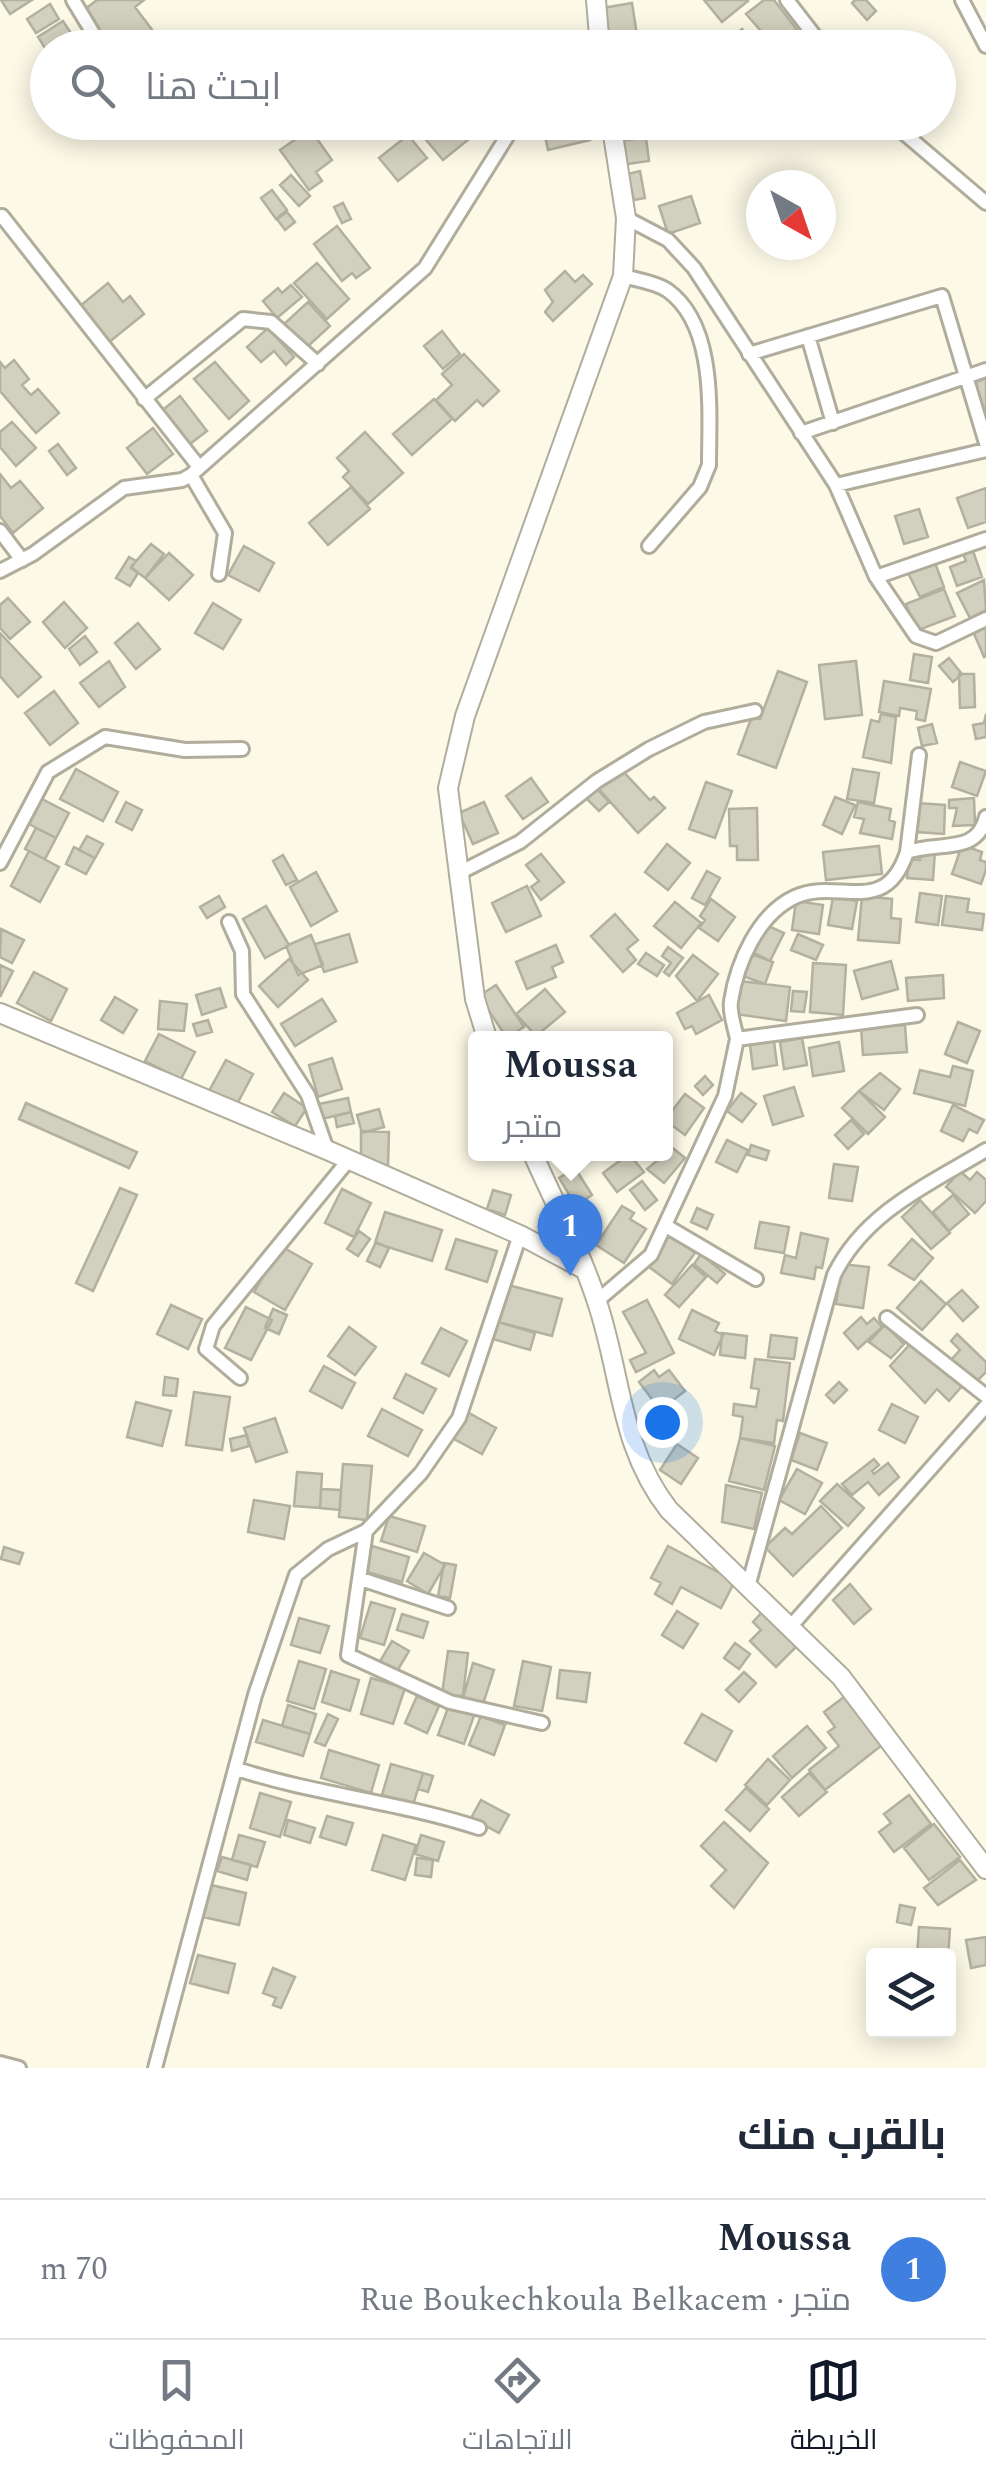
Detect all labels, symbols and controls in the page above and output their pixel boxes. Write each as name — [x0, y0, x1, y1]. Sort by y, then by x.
search box — [30, 30, 956, 140]
icon: search — [65, 58, 120, 113]
text: ابحث هنا — [145, 59, 281, 117]
north arrow — [746, 170, 836, 260]
popup — [468, 1031, 673, 1161]
text: Moussa — [504, 1037, 637, 1095]
text: متجر — [504, 1103, 563, 1152]
pin: 1 — [538, 1194, 602, 1276]
your location — [637, 1397, 688, 1448]
map controls — [866, 1948, 956, 2038]
button: layers — [866, 1948, 956, 2038]
text: بالقرب منك — [737, 2105, 946, 2168]
text: Moussa — [718, 2210, 851, 2268]
text: 70 m — [40, 2245, 108, 2294]
text: 1 — [905, 2245, 922, 2294]
text: متجر · Rue Boukechkoula Belkacem — [359, 2276, 851, 2325]
tab: المحفوظات — [109, 2353, 245, 2465]
tab: الاتجاهات — [462, 2353, 573, 2465]
tab: الخريطة — [790, 2353, 877, 2465]

